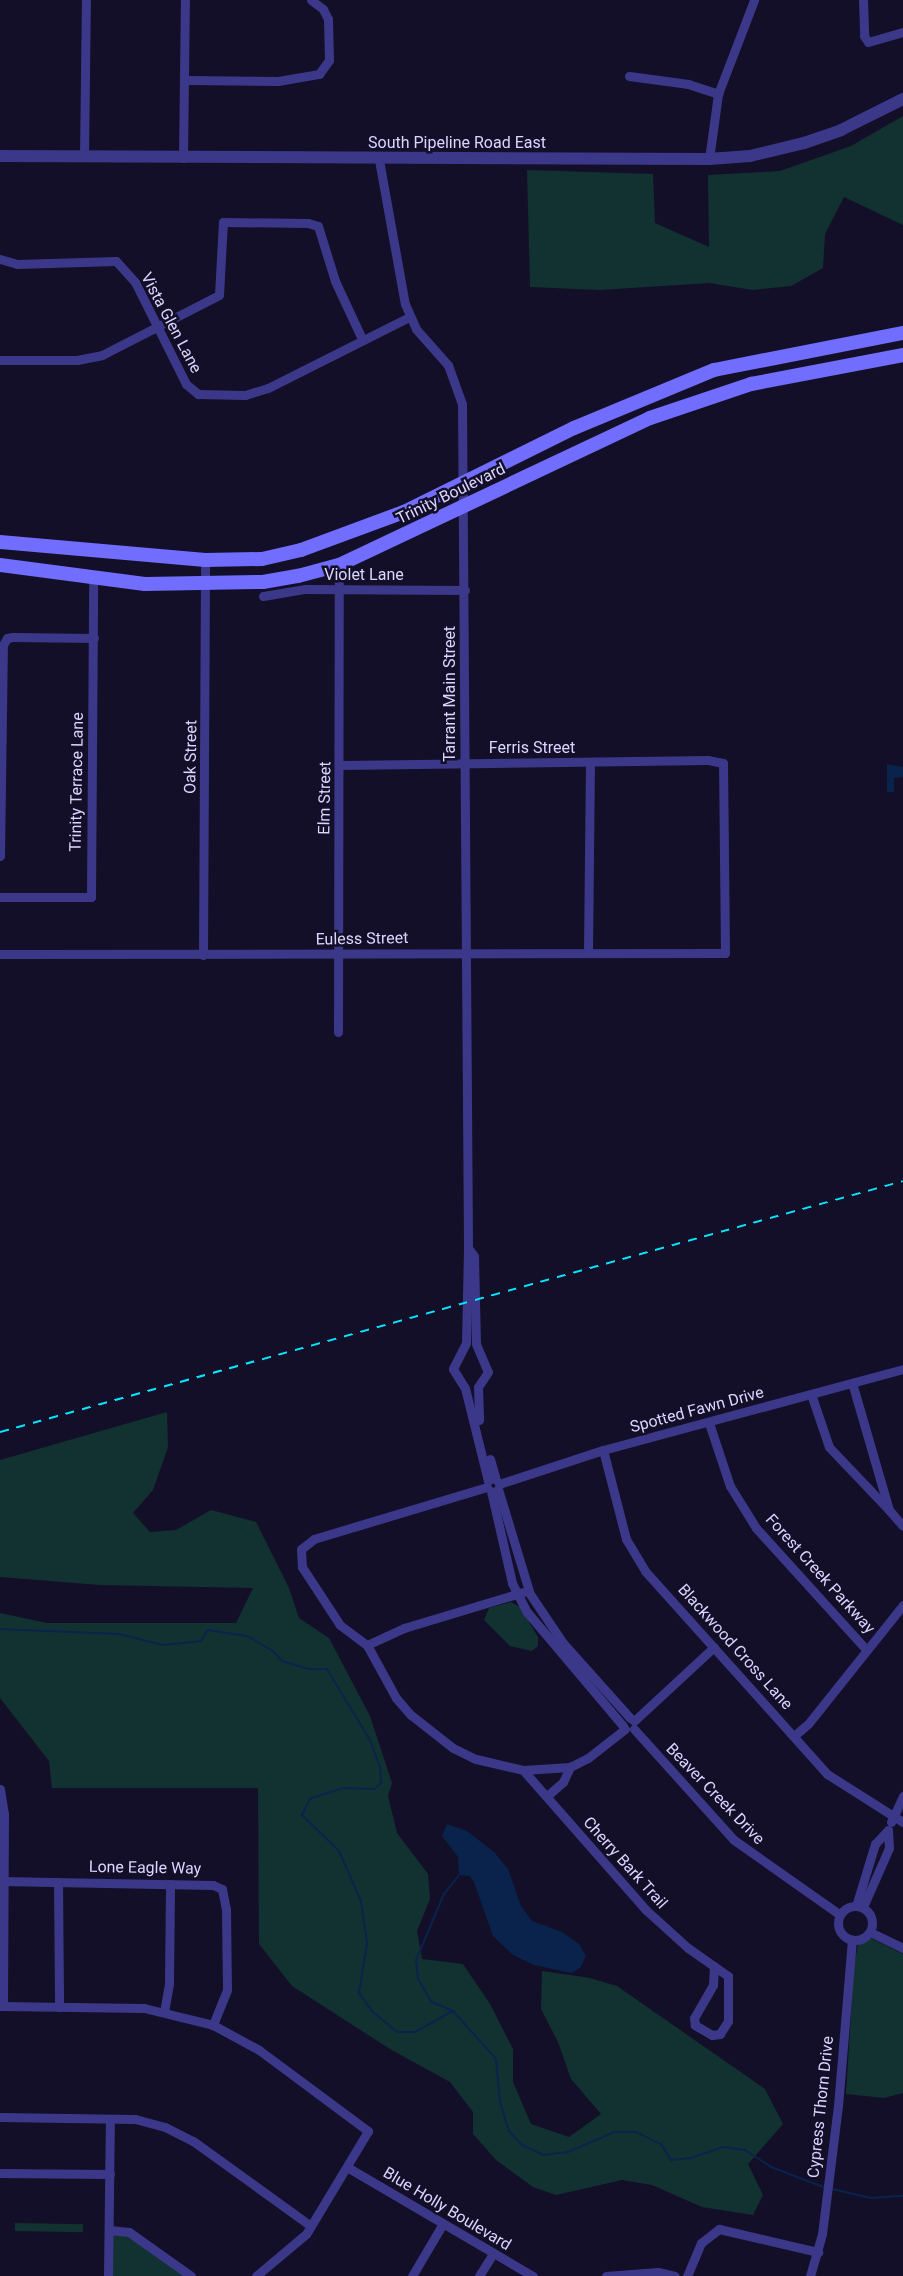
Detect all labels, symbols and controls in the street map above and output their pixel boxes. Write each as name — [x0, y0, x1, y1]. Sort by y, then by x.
street label: South Pipeline Road East — [368, 133, 546, 153]
street label: Vista Glen Lane — [136, 270, 206, 376]
street label: Trinity Boulevard — [393, 459, 509, 529]
street label: Violet Lane — [324, 565, 404, 585]
street label: Tarrant Main Street — [440, 626, 460, 762]
street label: Trinity Terrace Lane — [66, 712, 88, 852]
street label: Oak Street — [181, 720, 201, 794]
street label: Ferris Street — [489, 738, 575, 758]
street label: Elm Street — [315, 761, 335, 835]
street label: Euless Street — [315, 929, 409, 949]
street label: Spotted Fawn Drive — [628, 1383, 766, 1437]
street label: Forest Creek Parkway — [761, 1510, 879, 1638]
street label: Blackwood Cross Lane — [674, 1580, 796, 1714]
street label: Beaver Creek Drive — [662, 1739, 768, 1849]
street label: Cherry Bark Trail — [579, 1813, 671, 1913]
street label: Lone Eagle Way — [89, 1857, 201, 1879]
street label: Cypress Thorn Drive — [804, 2035, 838, 2179]
street label: Blue Holly Boulevard — [380, 2163, 514, 2255]

